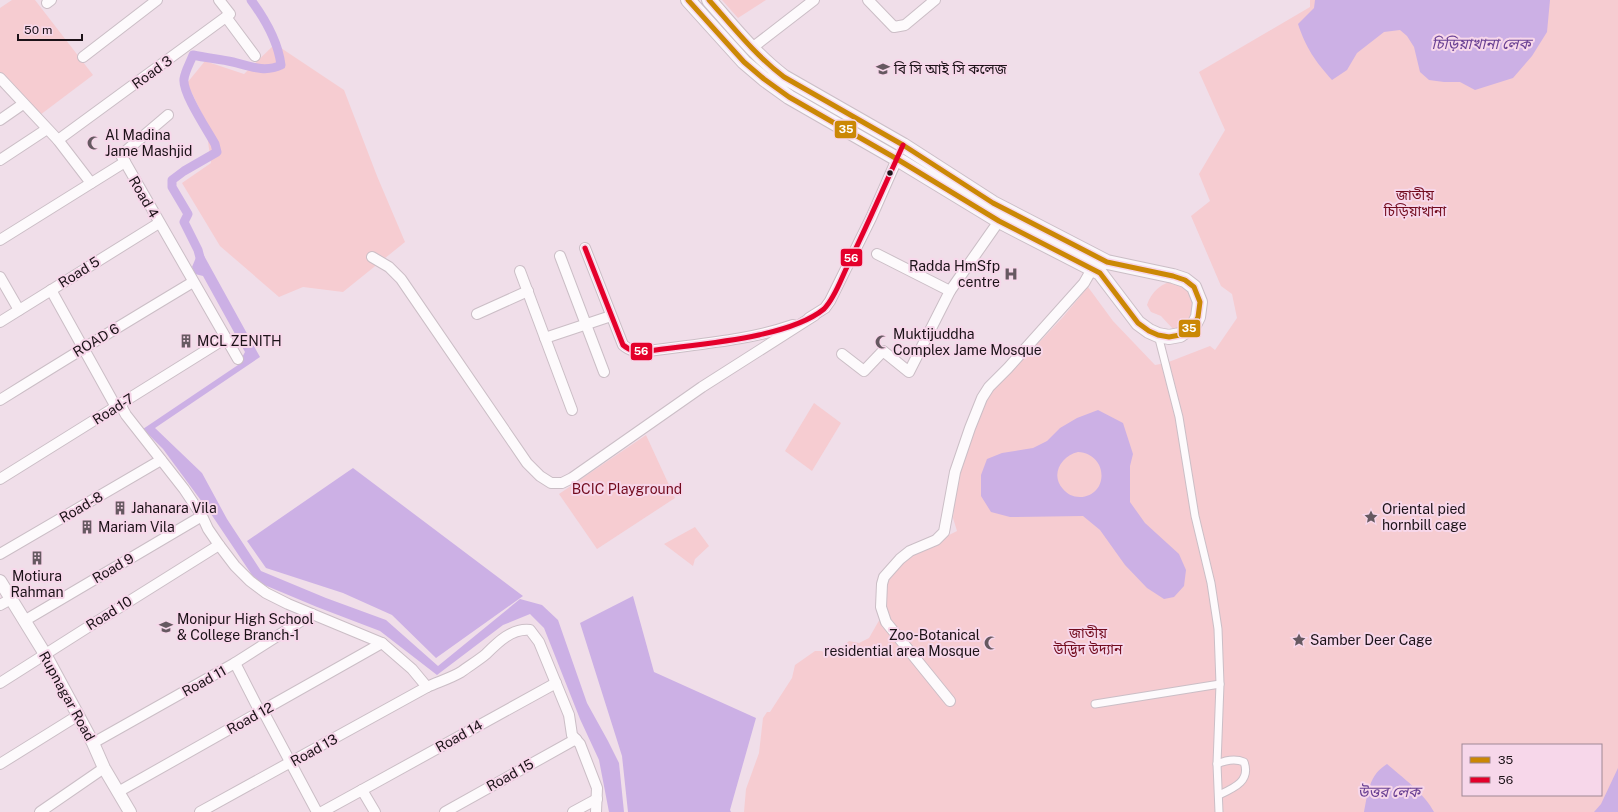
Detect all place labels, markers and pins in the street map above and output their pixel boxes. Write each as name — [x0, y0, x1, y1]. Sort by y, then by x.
school or university icon: বি সি আই সি কলেজ — [875, 61, 891, 77]
place label: বি সি আই সি কলেজ — [893, 61, 1008, 77]
place label: Al Madina Jame Mashjid — [105, 127, 192, 159]
mosque icon: Al Madina Jame Mashjid — [86, 135, 102, 151]
unlabelled marker — [885, 168, 895, 178]
place label: Radda HmSfp centre — [909, 258, 1000, 290]
hospital icon: Radda HmSfp centre — [1003, 266, 1019, 282]
place label: Muktijuddha Complex Jame Mosque — [893, 326, 1042, 358]
building icon: MCL ZENITH — [178, 333, 194, 349]
place label: MCL ZENITH — [197, 333, 282, 349]
mosque icon: Muktijuddha Complex Jame Mosque — [874, 334, 890, 350]
building icon: Jahanara Vila — [112, 500, 128, 516]
place label: Jahanara Vila — [131, 500, 217, 516]
place label: Oriental pied hornbill cage — [1382, 501, 1467, 533]
place icon: Oriental pied hornbill cage — [1363, 509, 1379, 525]
building icon: Mariam Vila — [79, 519, 95, 535]
place label: Mariam Vila — [98, 519, 175, 535]
building icon: Motiura Rahman — [29, 550, 45, 566]
place label: Motiura Rahman — [10, 568, 64, 600]
place label: Monipur High School & College Branch-1 — [177, 611, 314, 643]
school or university icon: Monipur High School & College Branch-1 — [158, 619, 174, 635]
place label: Zoo-Botanical residential area Mosque — [824, 627, 980, 659]
place icon: Samber Deer Cage — [1291, 632, 1307, 648]
place label: Samber Deer Cage — [1310, 632, 1433, 648]
mosque icon: Zoo-Botanical residential area Mosque — [983, 635, 999, 651]

